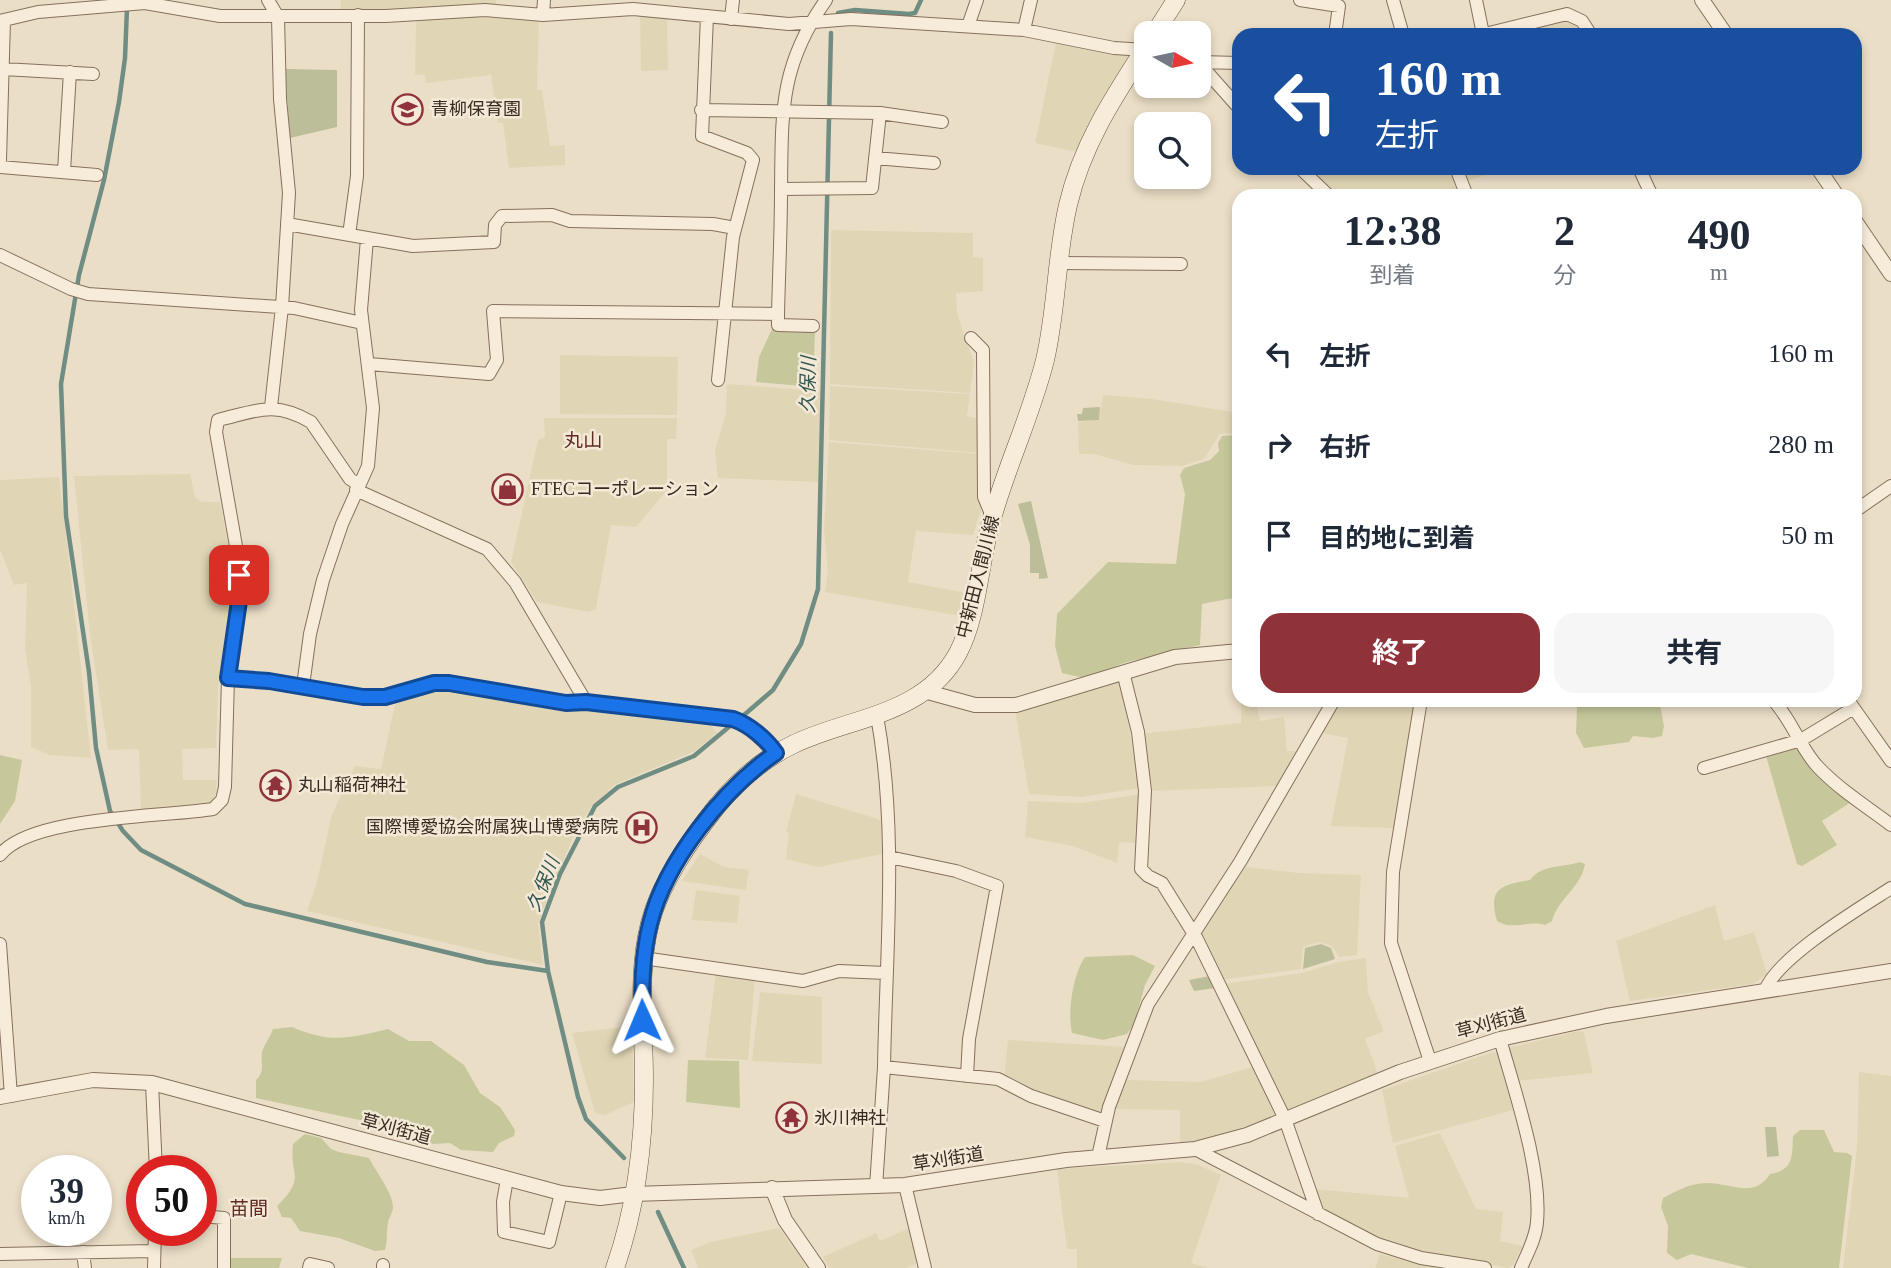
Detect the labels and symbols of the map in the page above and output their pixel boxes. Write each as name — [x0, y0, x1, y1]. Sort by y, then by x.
north arrow — [1134, 21, 1211, 98]
school or university icon: 青柳保育園 — [391, 92, 425, 126]
place label: 青柳保育園 — [431, 99, 521, 119]
water label: 久保川 — [797, 354, 819, 414]
district label: 丸山 — [564, 430, 602, 451]
shop icon: FTECコーポレーション — [491, 472, 525, 506]
place label: FTECコーポレーション — [531, 479, 719, 499]
street label: 中新田入間川線 — [953, 513, 1003, 641]
pin — [209, 545, 269, 605]
temple icon: 丸山稲荷神社 — [258, 768, 292, 802]
place label: 丸山稲荷神社 — [298, 775, 406, 795]
hospital icon: 国際博愛協会附属狭山博愛病院 — [624, 810, 658, 844]
place label: 国際博愛協会附属狭山博愛病院 — [366, 817, 618, 837]
water label: 久保川 — [523, 852, 564, 914]
position arrow — [605, 983, 679, 1057]
street label: 草刈街道 — [1454, 1004, 1528, 1042]
temple icon: 氷川神社 — [774, 1101, 808, 1135]
place label: 氷川神社 — [814, 1108, 886, 1128]
street label: 草刈街道 — [359, 1110, 433, 1148]
street label: 草刈街道 — [911, 1143, 985, 1175]
speed limit sign: 50 — [126, 1155, 217, 1246]
district label: 苗間 — [230, 1198, 268, 1219]

